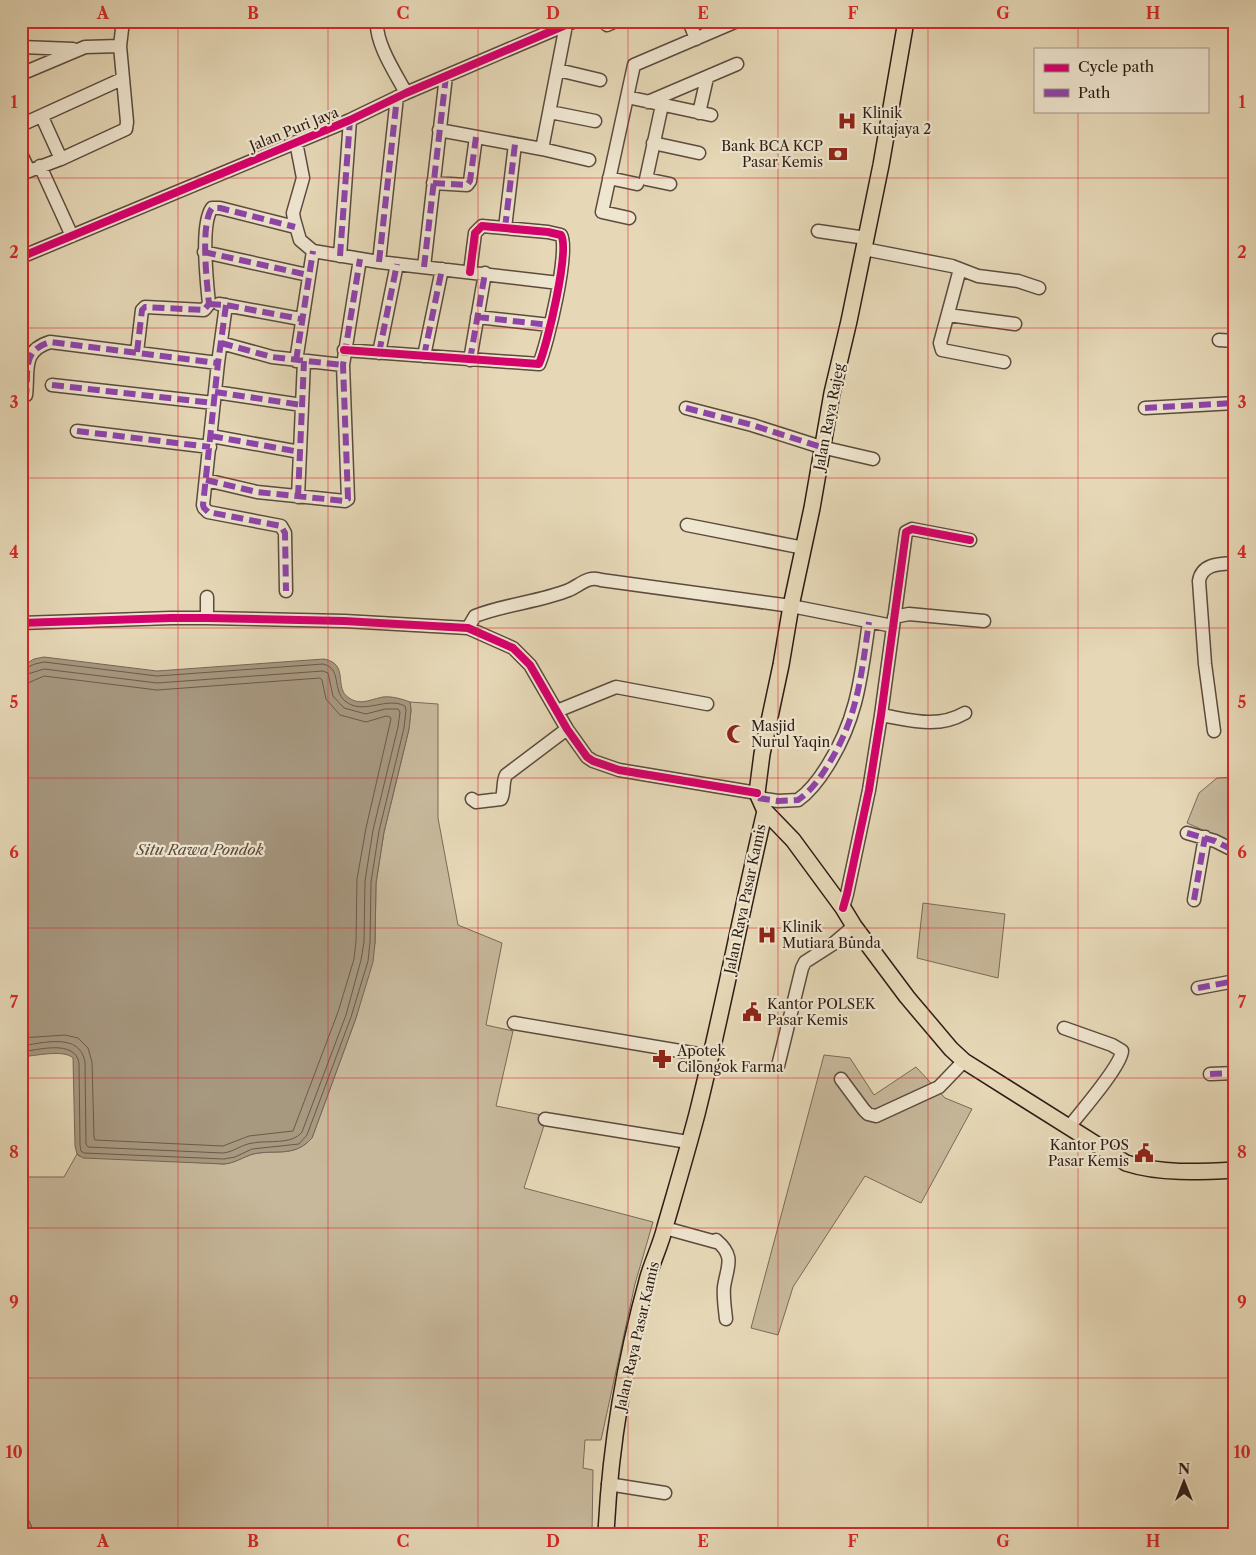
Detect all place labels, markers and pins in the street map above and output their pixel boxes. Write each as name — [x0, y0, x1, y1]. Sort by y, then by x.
place label: Klinik Kutajaya 2 — [862, 104, 931, 138]
hospital icon: Klinik Kutajaya 2 — [836, 110, 858, 132]
place label: Bank BCA KCP Pasar Kemis — [721, 137, 823, 171]
bank icon: Bank BCA KCP Pasar Kemis — [827, 143, 849, 165]
place label: Masjid Nurul Yaqin — [751, 717, 830, 751]
mosque icon: Masjid Nurul Yaqin — [725, 723, 747, 745]
place label: Klinik Mutiara Bunda — [782, 918, 882, 952]
hospital icon: Klinik Mutiara Bunda — [756, 924, 778, 946]
place label: Kantor POLSEK Pasar Kemis — [767, 995, 877, 1029]
public building icon: Kantor POLSEK Pasar Kemis — [741, 1001, 763, 1023]
place label: Apotek Cilongok Farma — [676, 1042, 784, 1076]
pharmacy icon: Apotek Cilongok Farma — [651, 1048, 673, 1070]
place label: Kantor POS Pasar Kemis — [1048, 1136, 1129, 1170]
public building icon: Kantor POS Pasar Kemis — [1133, 1142, 1155, 1164]

